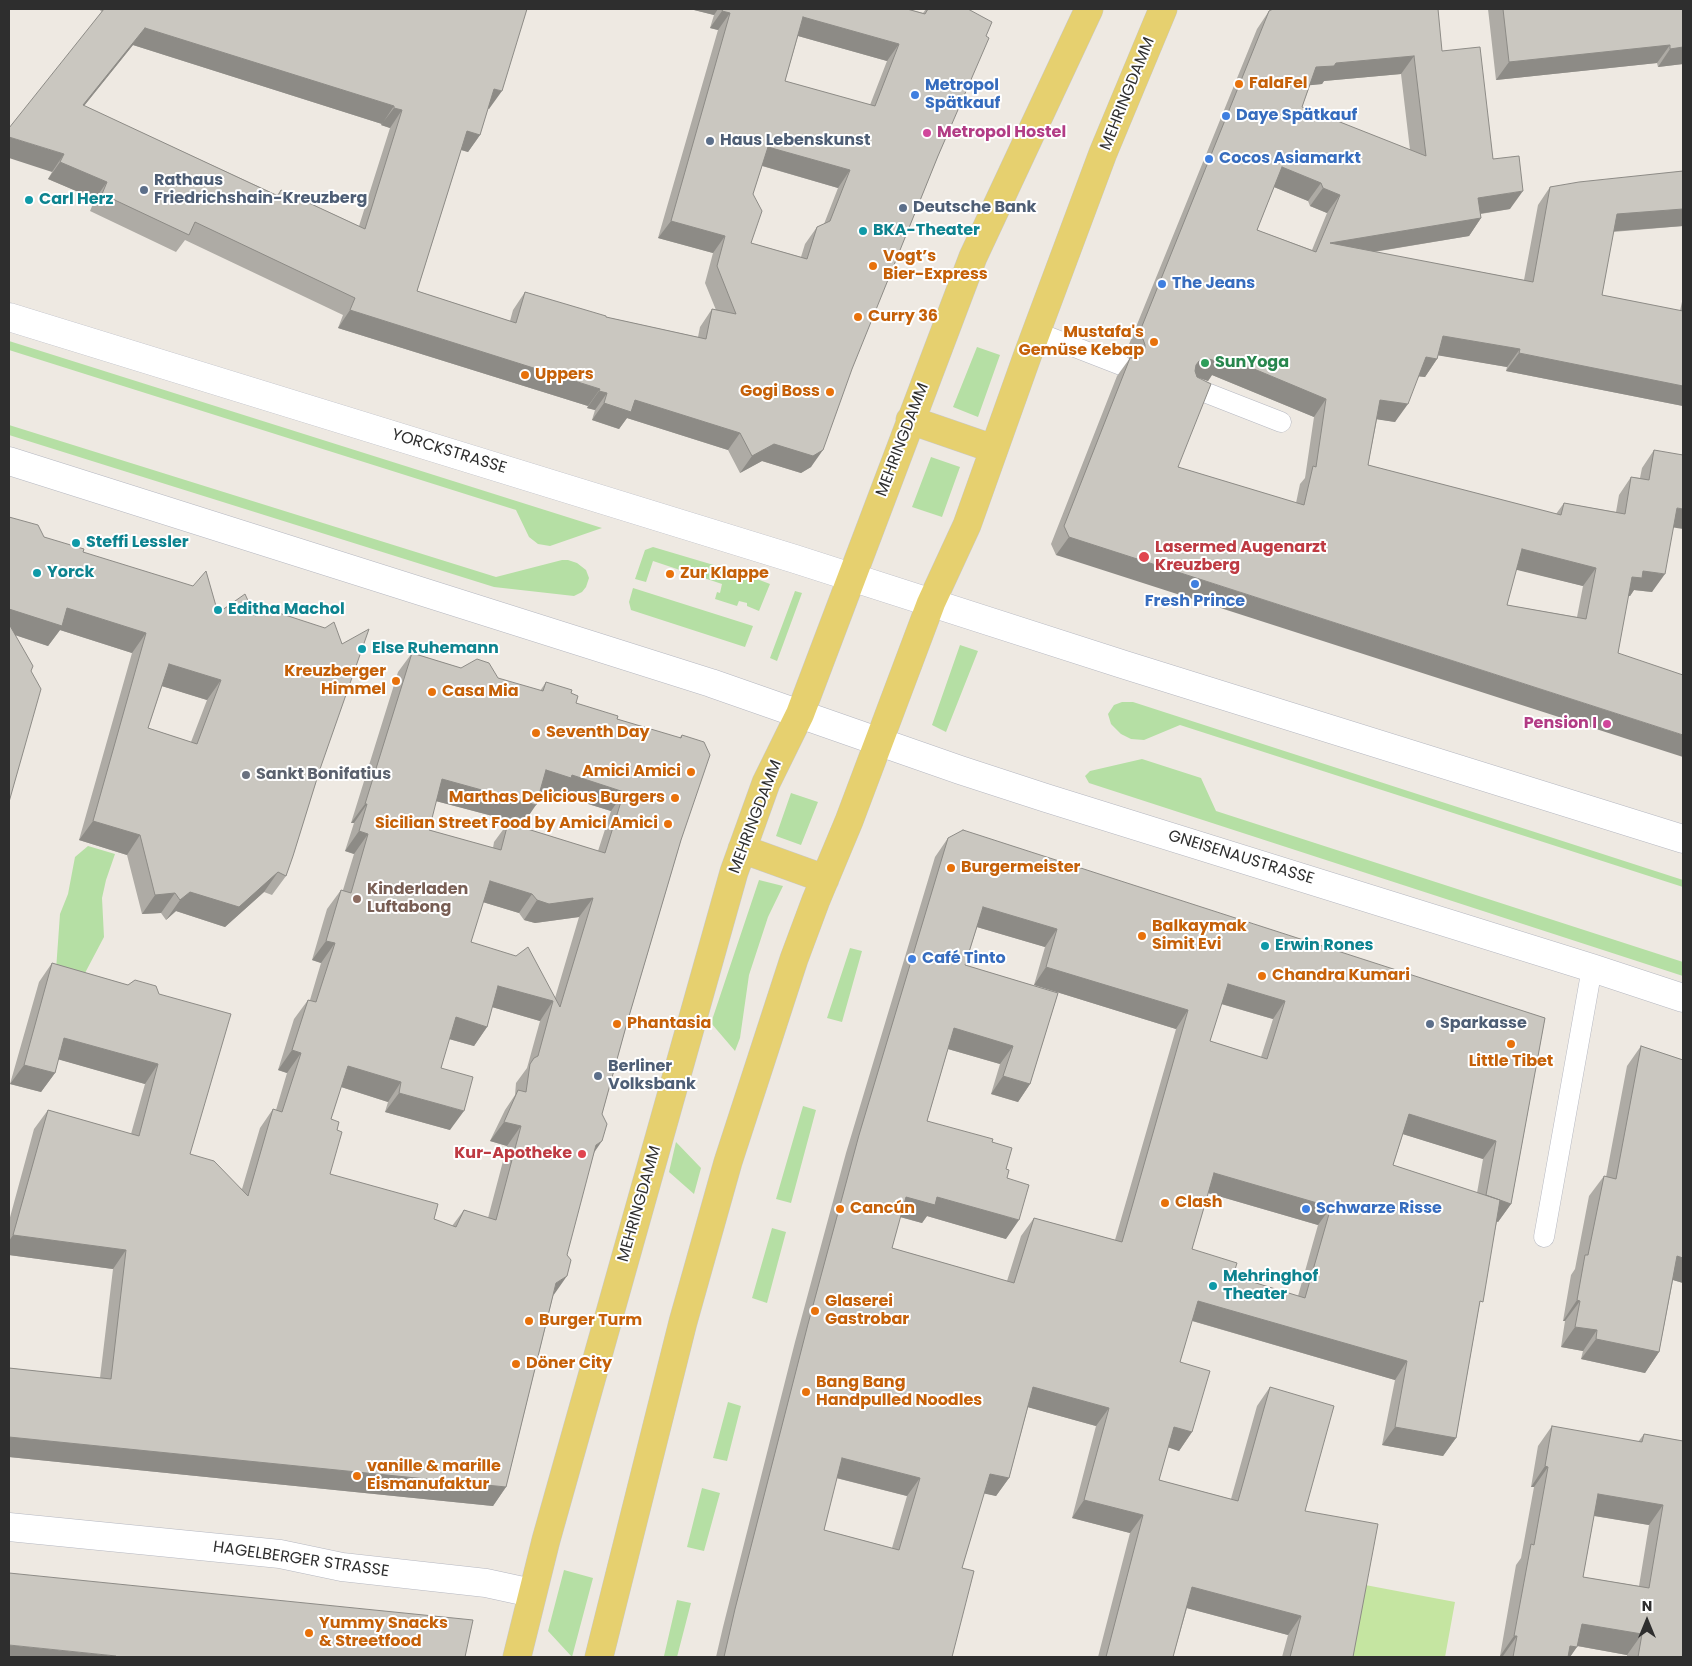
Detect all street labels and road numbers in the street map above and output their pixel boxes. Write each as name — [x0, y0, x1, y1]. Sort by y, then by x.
street label: MEHRINGDAMM — [1097, 35, 1159, 153]
street label: MEHRINGDAMM — [873, 381, 933, 499]
street label: YORCKSTRASSE — [389, 425, 509, 479]
street label: MEHRINGDAMM — [726, 758, 786, 876]
street label: GNEISENAUSTRASSE — [1166, 827, 1316, 889]
street label: MEHRINGDAMM — [614, 1144, 666, 1264]
street label: HAGELBERGER STRASSE — [212, 1538, 390, 1582]

